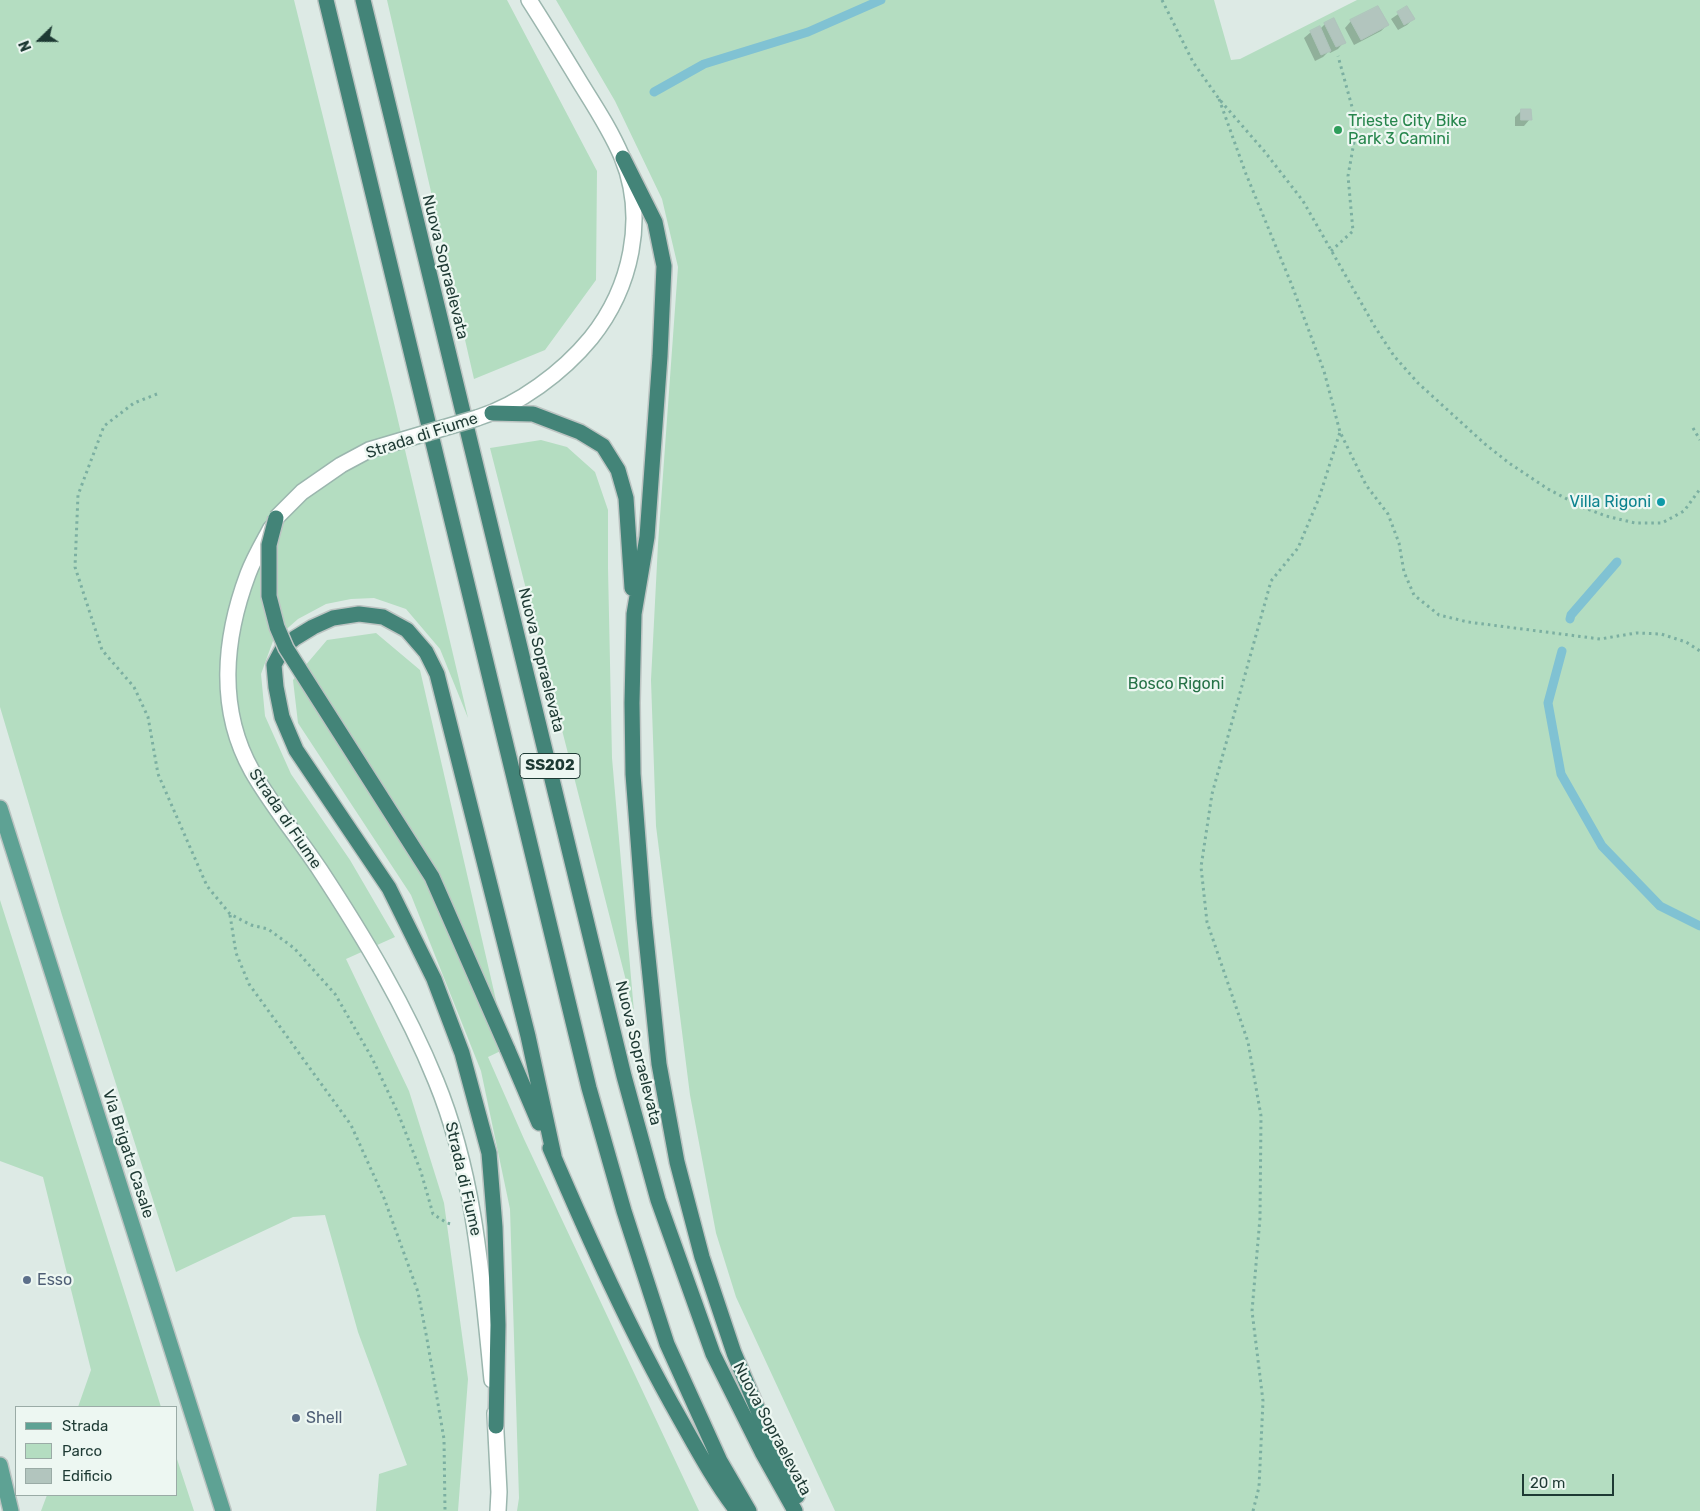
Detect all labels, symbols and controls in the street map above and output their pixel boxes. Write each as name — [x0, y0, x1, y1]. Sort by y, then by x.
north arrow — [15, 15, 65, 65]
text: N — [16, 38, 35, 54]
place label: Trieste City Bike Park 3 Camini — [1348, 111, 1467, 149]
marker: Trieste City Bike Park 3 Camini — [1332, 124, 1344, 136]
street label: Nuova Sopraelevata — [418, 193, 472, 341]
street label: Strada di Fiume — [364, 409, 480, 463]
place label: Villa Rigoni — [1570, 492, 1651, 512]
marker: Villa Rigoni — [1655, 496, 1667, 508]
street label: Nuova Sopraelevata — [514, 586, 568, 734]
park label: Bosco Rigoni — [1128, 674, 1224, 694]
road number: SS202 — [520, 754, 580, 778]
street label: Strada di Fiume — [244, 765, 326, 873]
street label: Nuova Sopraelevata — [611, 979, 665, 1127]
street label: Via Brigata Casale — [98, 1087, 158, 1221]
street label: Strada di Fiume — [441, 1120, 485, 1238]
place label: Esso — [37, 1270, 72, 1290]
marker: Esso — [21, 1274, 33, 1286]
street label: Nuova Sopraelevata — [729, 1359, 815, 1499]
legend — [15, 1406, 178, 1496]
place label: Shell — [306, 1408, 342, 1428]
marker: Shell — [290, 1412, 302, 1424]
text: Strada — [62, 1417, 108, 1435]
text: Parco — [62, 1442, 102, 1460]
scale bar — [1525, 1464, 1618, 1496]
text: Edificio — [62, 1467, 112, 1485]
text: 20 m — [1530, 1474, 1565, 1492]

